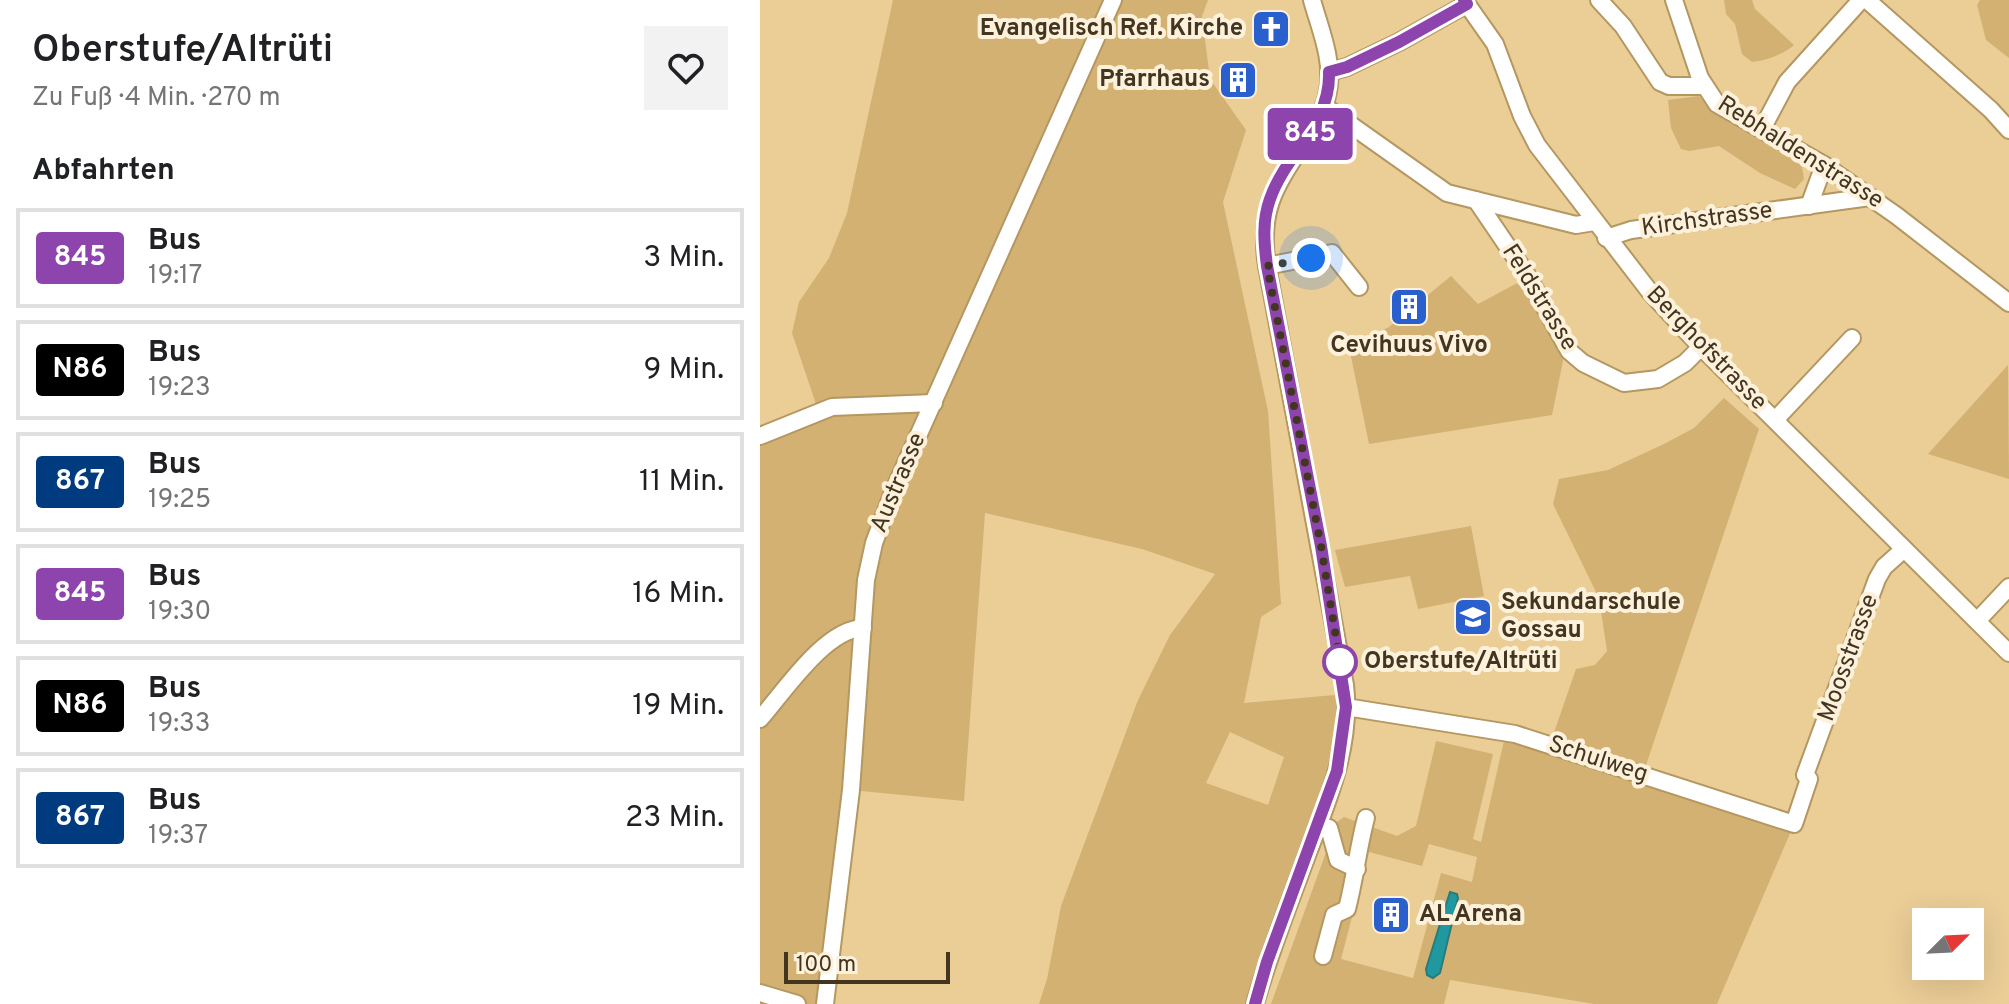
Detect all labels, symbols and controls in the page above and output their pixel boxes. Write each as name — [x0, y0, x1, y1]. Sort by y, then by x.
church icon: Evangelisch Ref. Kirche — [1250, 8, 1292, 50]
place label: Evangelisch Ref. Kirche — [980, 14, 1243, 44]
button: heart — [644, 26, 728, 110]
text: Oberstufe/Altrüti — [32, 27, 333, 76]
building icon: Pfarrhaus — [1217, 59, 1259, 101]
place label: Pfarrhaus — [1099, 65, 1210, 95]
text: Zu Fuß · 4 Min. · 270 m — [32, 82, 281, 115]
street label: Rebhaldenstrasse — [1711, 90, 1889, 216]
line badge: 845 — [1264, 108, 1356, 160]
text: 845 — [1284, 116, 1336, 152]
text: Abfahrten — [32, 153, 175, 190]
street label: Kirchstrasse — [1640, 196, 1774, 244]
text: Bus — [148, 223, 201, 260]
your location — [1291, 238, 1331, 278]
street label: Feldstrasse — [1494, 239, 1584, 357]
text: 845 — [54, 240, 106, 276]
text: 3 Min. — [643, 240, 724, 277]
text: 19:17 — [148, 260, 202, 293]
street label: Berghofstrasse — [1639, 280, 1773, 418]
building icon: Cevihuus Vivo — [1388, 286, 1430, 328]
place label: Cevihuus Vivo — [1330, 331, 1488, 361]
text: Bus — [148, 335, 201, 372]
text: N86 — [53, 352, 107, 388]
text: 9 Min. — [643, 352, 724, 389]
text: 19:23 — [148, 372, 211, 405]
street label: Austrasse — [865, 429, 933, 537]
text: Bus — [148, 447, 201, 484]
text: 867 — [55, 464, 105, 500]
text: 11 Min. — [639, 464, 724, 501]
text: 19:25 — [148, 484, 211, 517]
text: Bus — [148, 559, 201, 596]
text: 845 — [54, 576, 106, 612]
text: 16 Min. — [632, 576, 724, 613]
place label: Sekundarschule Gossau — [1501, 588, 1681, 646]
street label: Moosstrasse — [1812, 590, 1886, 726]
text: 19:30 — [148, 596, 211, 629]
school or university icon: Sekundarschule Gossau — [1452, 596, 1494, 638]
marker: Oberstufe/Altrüti — [1323, 645, 1357, 679]
place label: Oberstufe/Altrüti — [1364, 647, 1558, 677]
text: Bus — [148, 671, 201, 708]
text: N86 — [53, 688, 107, 724]
text: 19 Min. — [632, 688, 724, 725]
text: 19:33 — [148, 708, 210, 741]
street label: Schulweg — [1544, 730, 1652, 790]
text: Bus — [148, 783, 201, 820]
text: 867 — [55, 800, 105, 836]
text: 23 Min. — [625, 800, 724, 837]
text: 19:37 — [148, 820, 208, 853]
building icon: AL Arena — [1370, 894, 1412, 936]
place label: AL Arena — [1419, 900, 1522, 930]
north arrow — [1912, 908, 1984, 980]
map controls — [1912, 908, 1984, 980]
scale bar — [784, 948, 950, 984]
text: 100 m — [796, 952, 856, 979]

